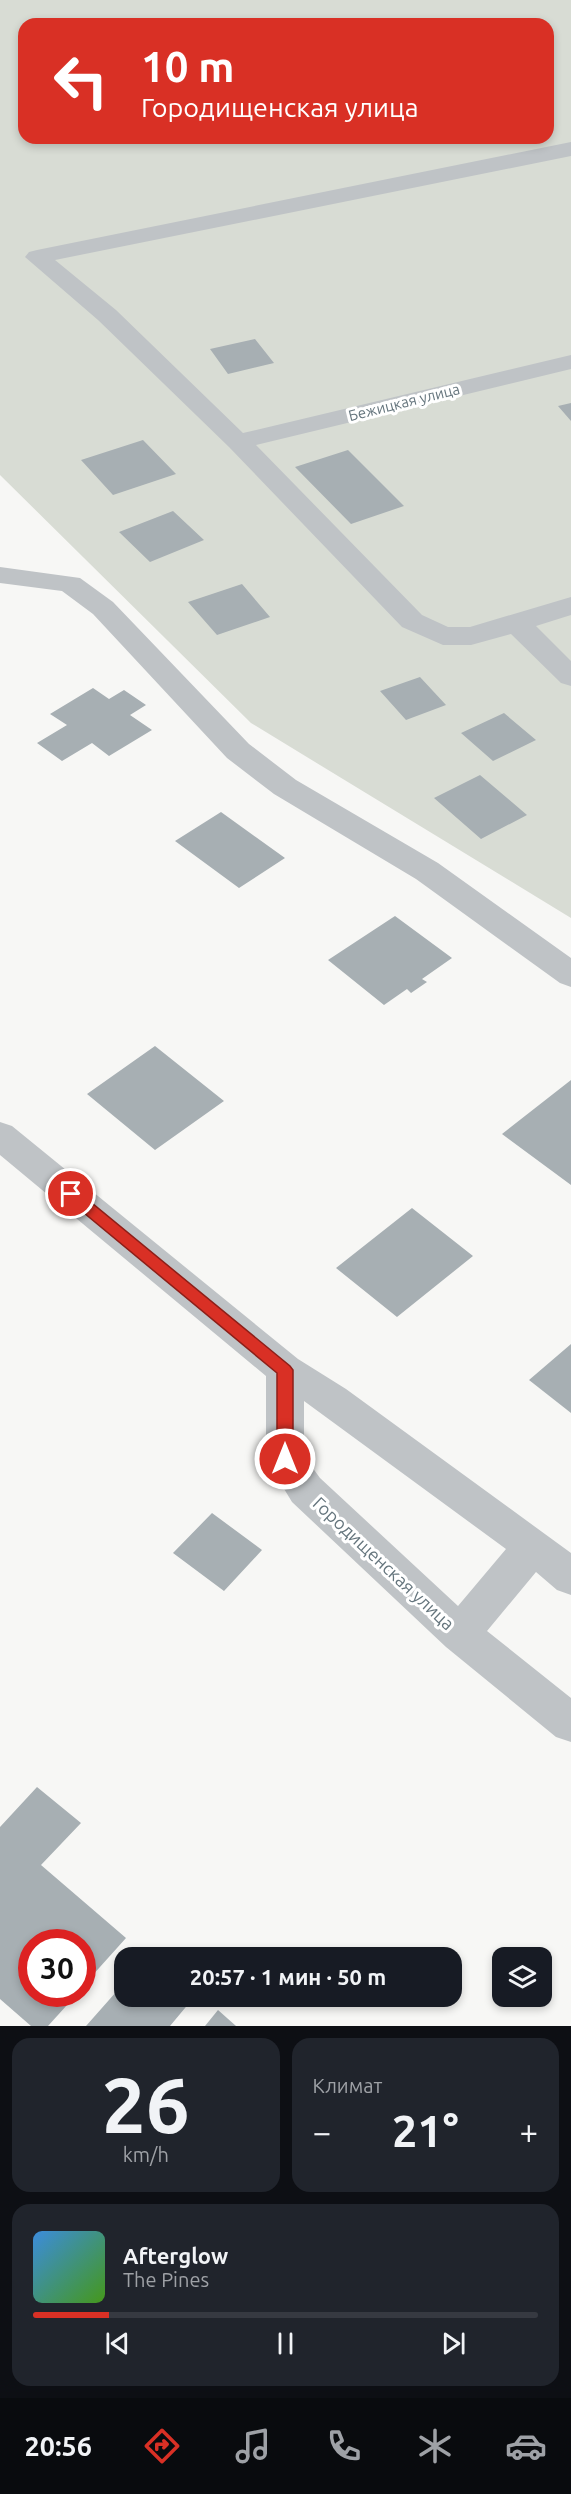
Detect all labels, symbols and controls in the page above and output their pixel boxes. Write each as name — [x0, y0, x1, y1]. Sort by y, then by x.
icon: left — [42, 42, 120, 120]
text: 10 m — [141, 43, 235, 90]
text: Городищенская улица — [141, 92, 419, 122]
street label: Бежицкая улица — [347, 380, 461, 424]
pin — [45, 1168, 96, 1219]
icon: arrive — [54, 1177, 87, 1210]
position arrow — [253, 1427, 317, 1491]
street label: Городищенская улица — [310, 1493, 458, 1633]
speed limit sign: 30 — [18, 1929, 96, 2007]
map controls — [492, 1947, 552, 2007]
button: layers — [492, 1947, 552, 2007]
text: 20:57 · 1 мин · 50 m — [190, 1964, 386, 1989]
text: 26 — [102, 2060, 190, 2148]
text: Климат — [313, 2074, 382, 2097]
text: 21° — [392, 2105, 459, 2156]
text: − — [313, 2113, 331, 2150]
text: + — [519, 2113, 538, 2150]
text: km/h — [123, 2143, 169, 2166]
text: Afterglow — [123, 2243, 228, 2268]
text: The Pines — [123, 2268, 209, 2291]
icon: previous — [101, 2327, 134, 2360]
icon: pause — [269, 2327, 302, 2360]
icon: next — [437, 2327, 470, 2360]
icon: directions — [141, 2425, 183, 2467]
icon: music — [232, 2425, 274, 2467]
icon: phone — [323, 2425, 365, 2467]
icon: climate — [414, 2425, 456, 2467]
icon: car — [505, 2425, 547, 2467]
text: 20:56 — [24, 2431, 92, 2461]

